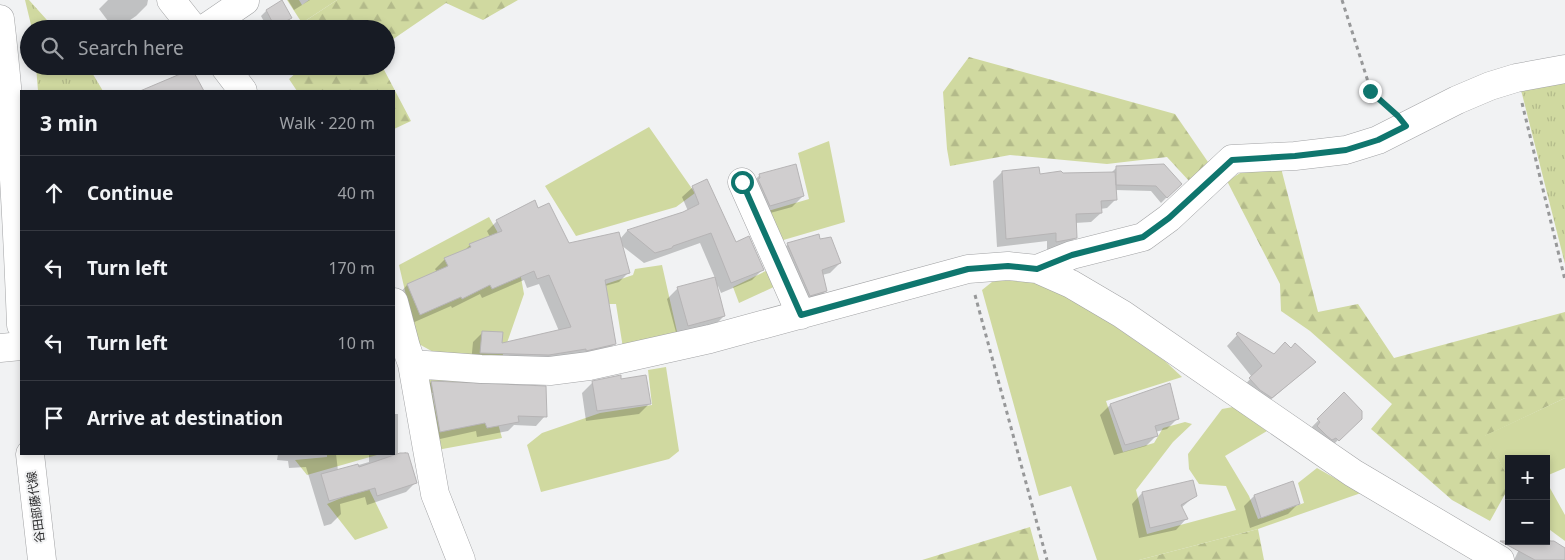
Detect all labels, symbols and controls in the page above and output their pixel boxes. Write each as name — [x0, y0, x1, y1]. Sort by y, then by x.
search box — [20, 20, 395, 75]
icon: search — [38, 34, 66, 62]
text: Search here — [78, 35, 184, 61]
route end — [1359, 80, 1382, 103]
text: 3 min — [40, 109, 98, 137]
text: Walk · 220 m — [280, 112, 375, 134]
route start — [731, 171, 754, 194]
icon: ahead — [40, 179, 68, 207]
text: Continue — [87, 180, 173, 206]
text: 40 m — [338, 182, 375, 204]
icon: left — [40, 254, 68, 282]
text: Turn left — [87, 255, 168, 281]
text: 170 m — [328, 257, 375, 279]
icon: left — [40, 329, 68, 357]
text: Turn left — [87, 330, 168, 356]
text: 10 m — [338, 332, 375, 354]
icon: arrive — [40, 404, 68, 432]
text: Arrive at destination — [87, 405, 283, 431]
map controls — [1505, 455, 1550, 545]
button: + — [1505, 455, 1550, 500]
street label: 谷田部藤代線 — [23, 470, 48, 544]
button: − — [1505, 500, 1550, 545]

